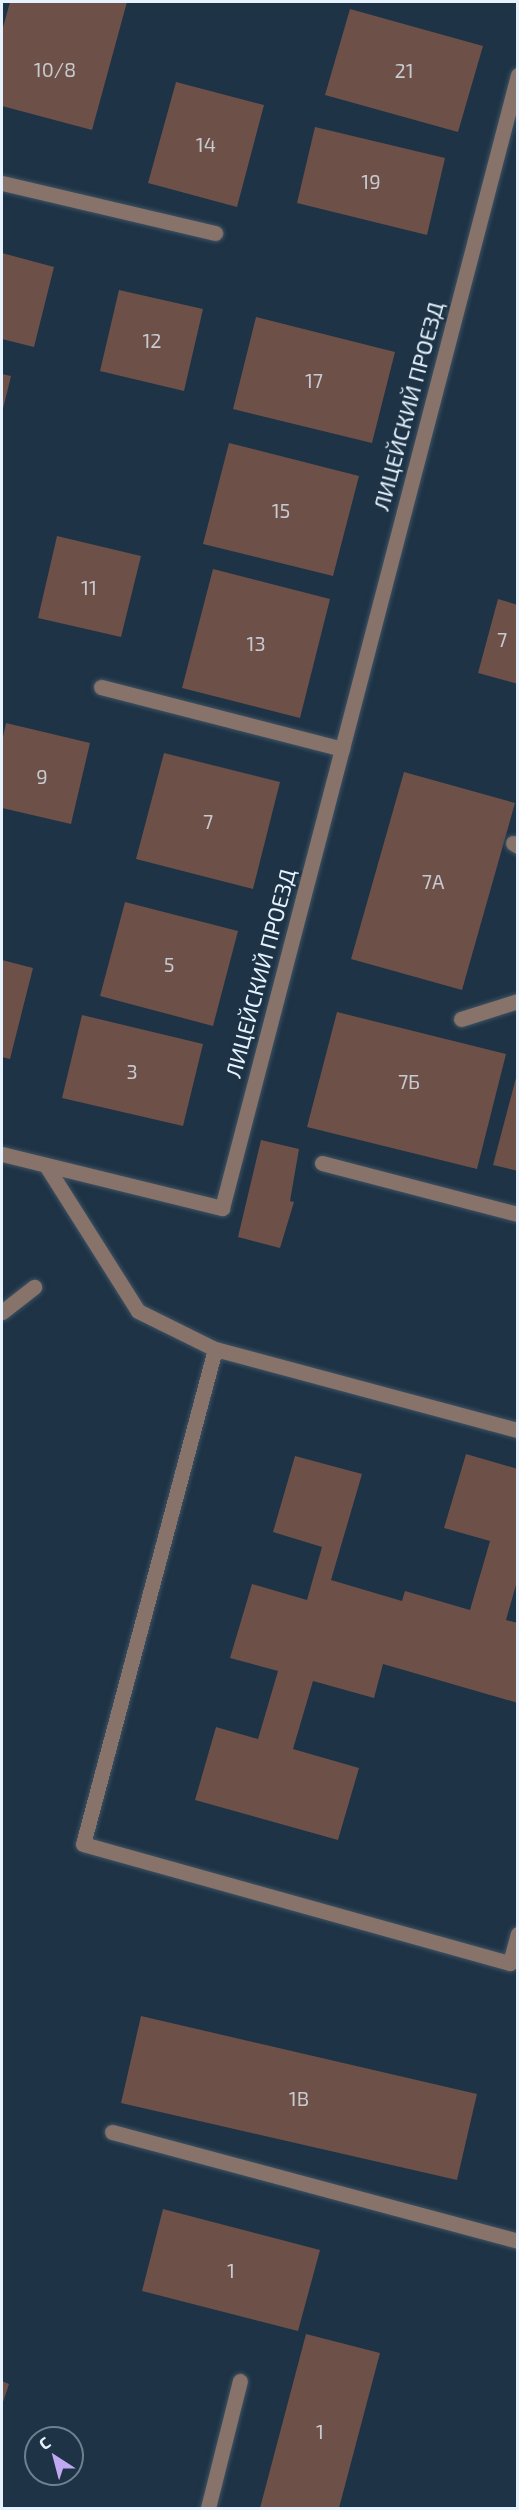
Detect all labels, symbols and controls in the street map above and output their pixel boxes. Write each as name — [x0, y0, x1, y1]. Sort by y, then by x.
house number: 10/8 — [34, 57, 76, 81]
house number: 21 — [394, 58, 414, 82]
house number: 14 — [196, 132, 216, 156]
house number: 19 — [361, 169, 381, 193]
street label: ЛИЦЕЙСКИЙ ПРОЕЗД — [367, 299, 449, 513]
house number: 12 — [142, 328, 162, 352]
house number: 17 — [305, 368, 323, 392]
house number: 15 — [272, 498, 290, 522]
house number: 11 — [81, 575, 97, 599]
house number: 7 — [497, 627, 507, 651]
house number: 13 — [246, 631, 266, 655]
house number: 9 — [36, 764, 48, 788]
house number: 7 — [203, 809, 213, 833]
street label: ЛИЦЕЙСКИЙ ПРОЕЗД — [219, 866, 301, 1080]
house number: 7А — [422, 869, 444, 893]
house number: 5 — [164, 952, 174, 976]
house number: 3 — [126, 1059, 138, 1083]
house number: 7Б — [398, 1069, 420, 1093]
house number: 1В — [289, 2086, 309, 2110]
house number: 1 — [227, 2258, 235, 2282]
house number: 1 — [316, 2419, 324, 2443]
north arrow — [24, 2426, 84, 2486]
text: С — [35, 2432, 54, 2453]

